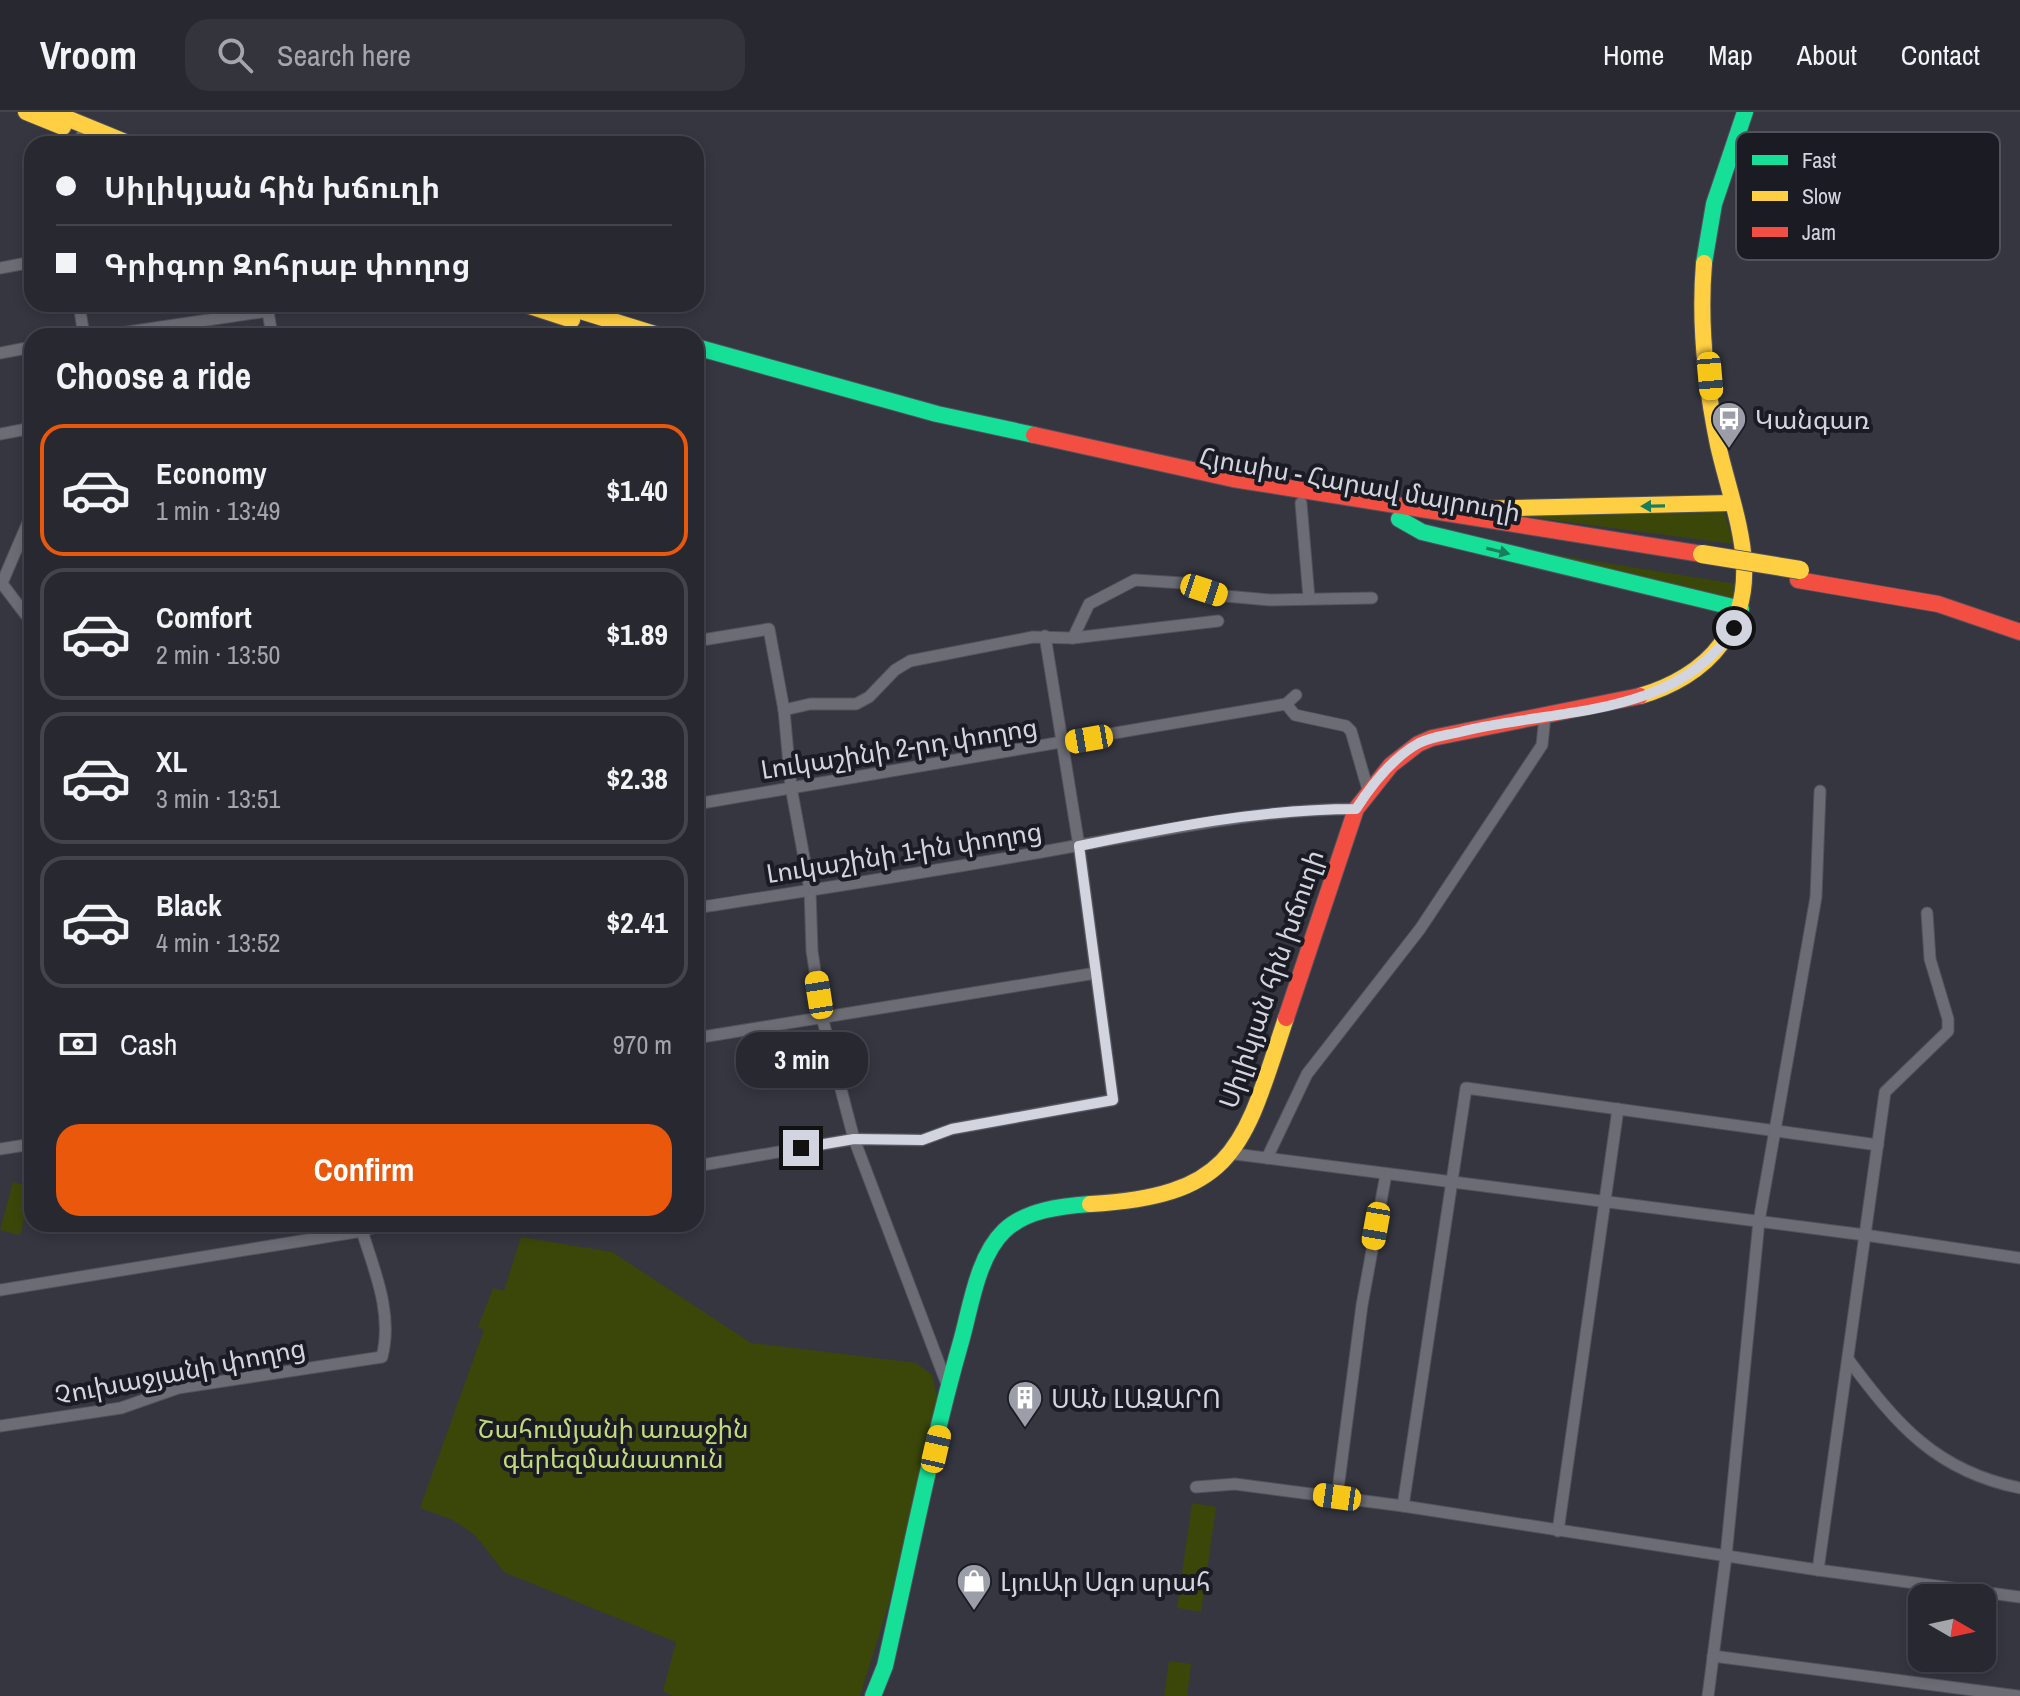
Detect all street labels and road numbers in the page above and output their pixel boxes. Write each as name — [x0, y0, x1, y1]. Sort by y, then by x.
street label: Հյուսիս - Հարավ մայրուղի — [1197, 439, 1523, 529]
street label: Լուկաշինի 2-րդ փողոց — [758, 709, 1040, 787]
street label: Լուկաշինի 1-ին փողոց — [764, 813, 1044, 891]
street label: Սիլիկյան հին խճուղի — [1210, 845, 1332, 1113]
street label: Չուխաջյանի փողոց — [52, 1330, 308, 1412]

